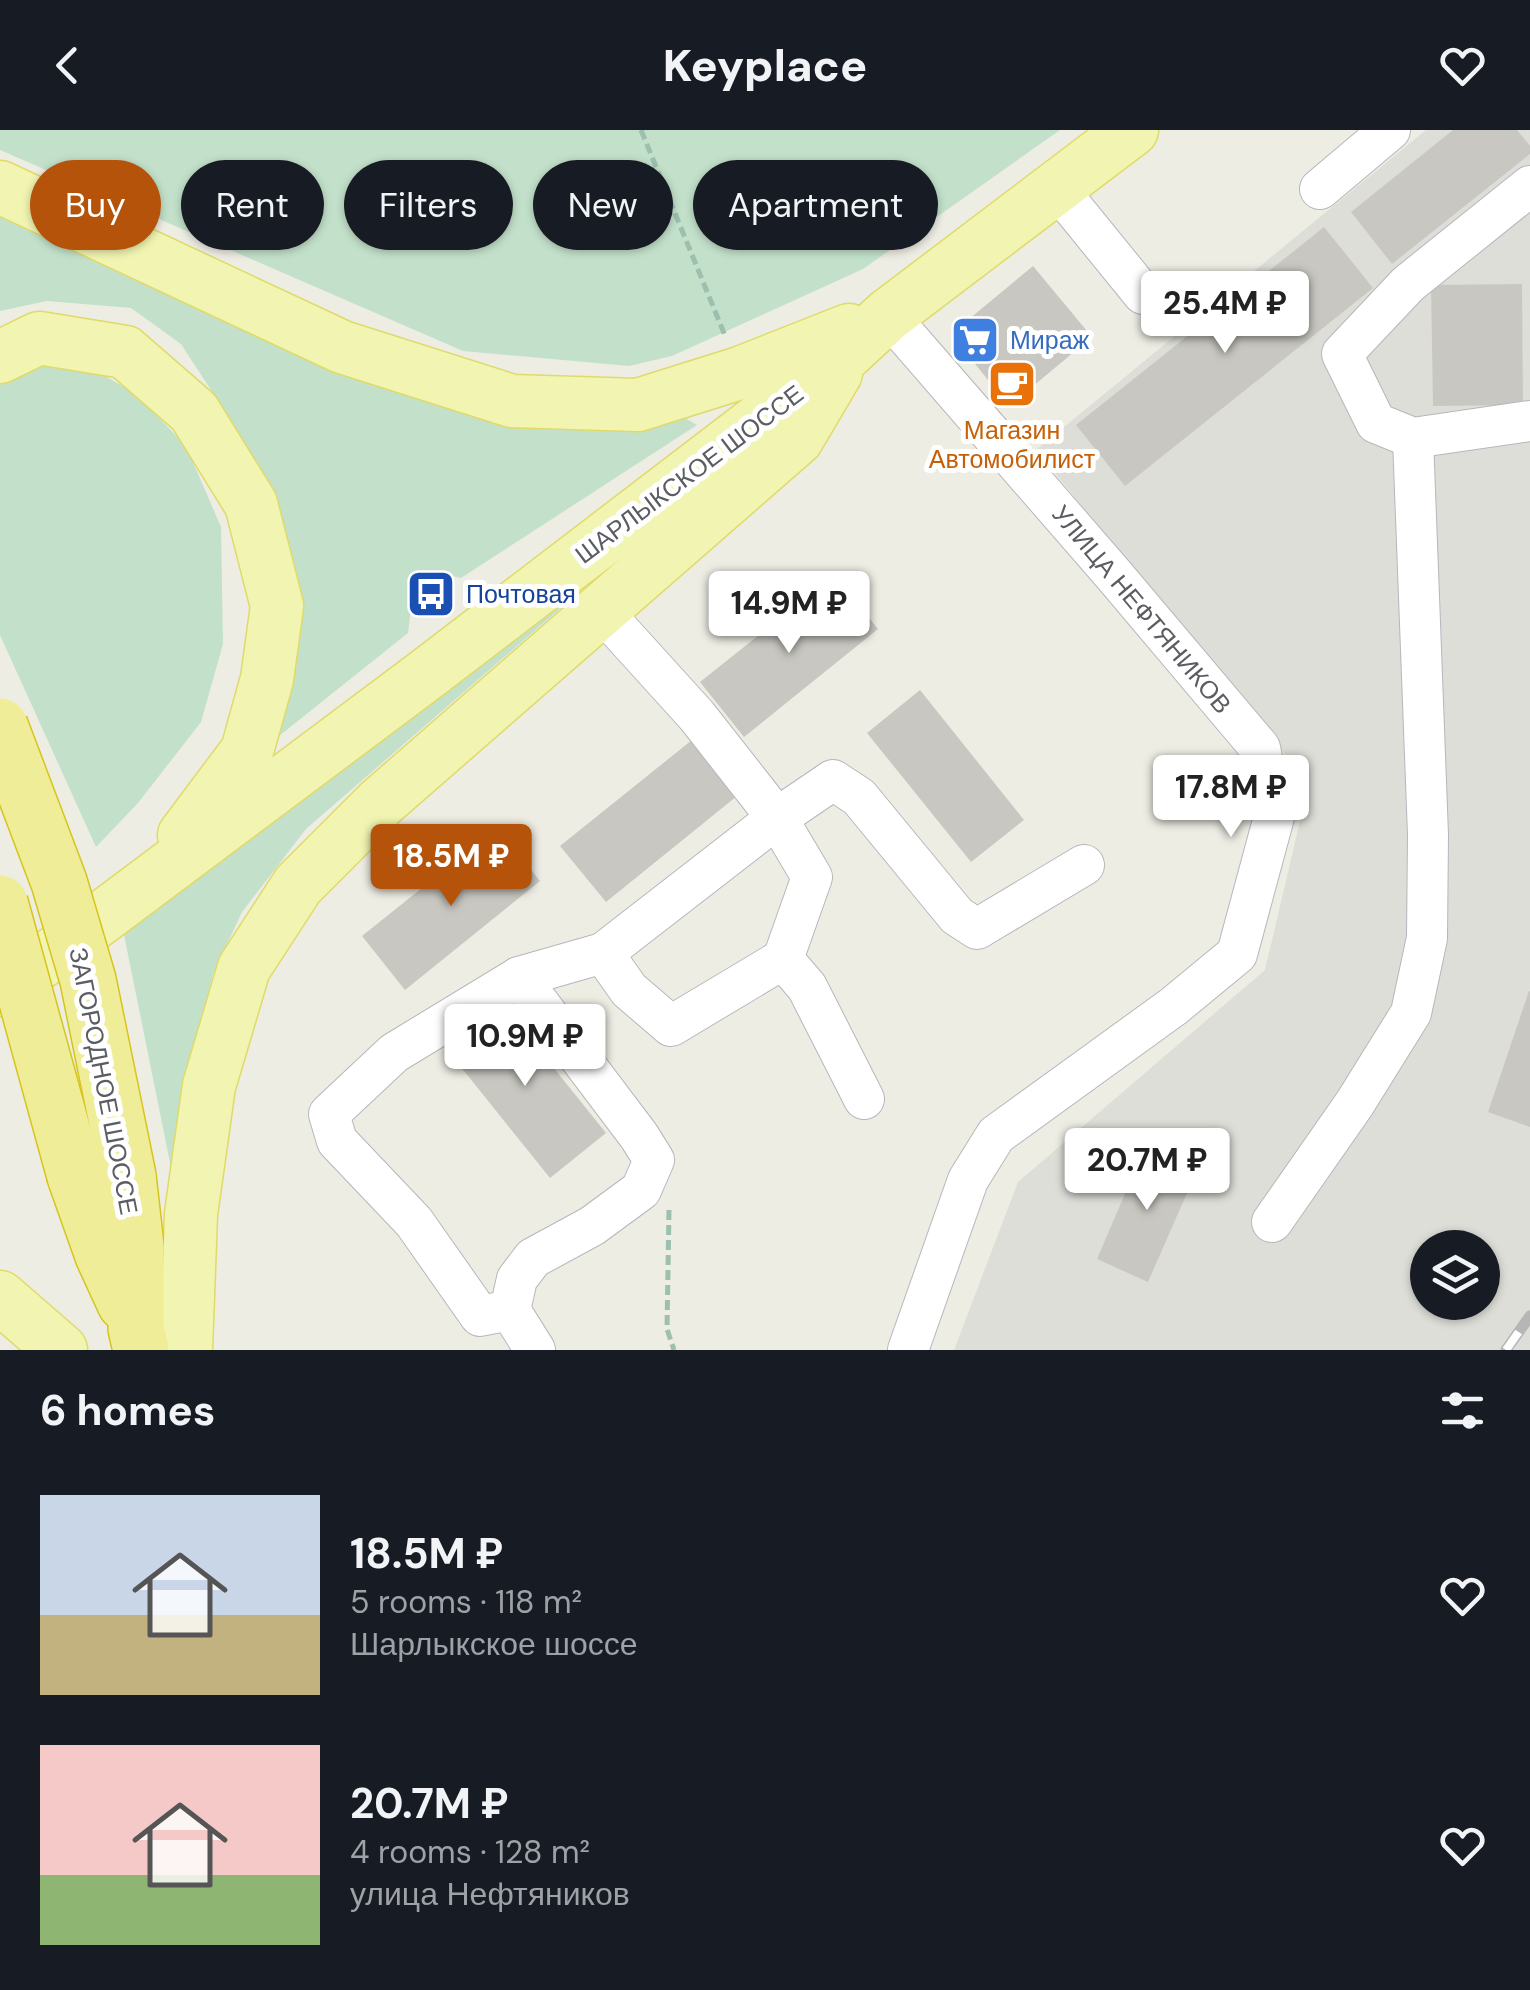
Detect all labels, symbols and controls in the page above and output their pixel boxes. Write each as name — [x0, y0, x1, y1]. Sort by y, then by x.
text: Keyplace — [663, 36, 867, 95]
icon: back — [40, 38, 95, 93]
icon: heart — [1435, 38, 1490, 93]
chip: Buy — [30, 160, 161, 250]
chip: Rent — [181, 160, 324, 250]
chip: Filters — [344, 160, 513, 250]
chip: New — [533, 160, 673, 250]
chip: Apartment — [693, 160, 938, 250]
pin: 25.4M ₽ — [1133, 271, 1317, 356]
text: 25.4M ₽ — [1163, 282, 1287, 324]
supermarket icon: Мираж — [949, 314, 1001, 366]
place label: Мираж — [1010, 324, 1090, 357]
cafe icon: Магазин Автомобилист — [986, 358, 1038, 410]
street label: ШАРЛЫКСКОЕ ШОССЕ — [568, 378, 810, 571]
place label: Магазин Автомобилист — [929, 414, 1096, 476]
street label: УЛИЦА НЕФТЯНИКОВ — [1045, 498, 1239, 721]
bus stop icon: Почтовая — [405, 568, 457, 620]
pin: 14.9M ₽ — [697, 571, 881, 656]
place label: Почтовая — [466, 578, 576, 611]
text: 14.9M ₽ — [731, 582, 847, 624]
pin: 17.8M ₽ — [1139, 755, 1323, 840]
text: 17.8M ₽ — [1175, 766, 1287, 808]
pin: 18.5M ₽ — [359, 824, 543, 909]
text: 18.5M ₽ — [393, 835, 509, 877]
street label: ЗАГОРОДНОЕ ШОССЕ — [61, 945, 146, 1217]
pin: 10.9M ₽ — [433, 1004, 617, 1089]
text: 10.9M ₽ — [466, 1015, 584, 1057]
pin: 20.7M ₽ — [1055, 1128, 1239, 1213]
text: 20.7M ₽ — [1087, 1139, 1207, 1181]
map controls — [1410, 1230, 1500, 1320]
button: layers — [1410, 1230, 1500, 1320]
text: 6 homes — [40, 1383, 215, 1438]
icon: filters — [1435, 1383, 1490, 1438]
text: 18.5M ₽ — [350, 1526, 503, 1581]
icon: home — [120, 1535, 240, 1655]
icon: heart — [1435, 1568, 1490, 1623]
text: 5 rooms · 118 m² — [350, 1581, 582, 1623]
text: Шарлыкское шоссе — [350, 1623, 638, 1665]
text: 20.7M ₽ — [350, 1776, 508, 1831]
icon: home — [120, 1785, 240, 1905]
icon: heart — [1435, 1818, 1490, 1873]
text: 4 rooms · 128 m² — [350, 1831, 590, 1873]
text: улица Нефтяников — [350, 1873, 630, 1915]

